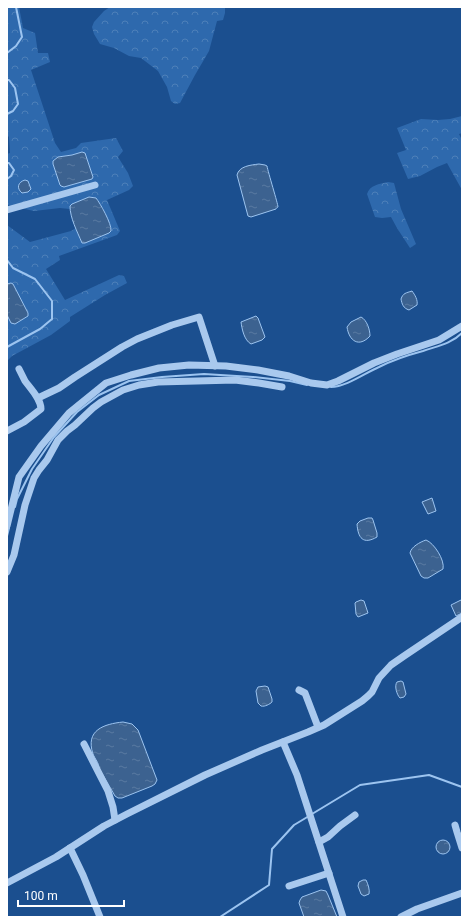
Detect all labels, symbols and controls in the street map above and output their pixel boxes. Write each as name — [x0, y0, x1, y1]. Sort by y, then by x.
scale bar — [18, 882, 124, 908]
text: 100 m — [24, 889, 58, 903]

